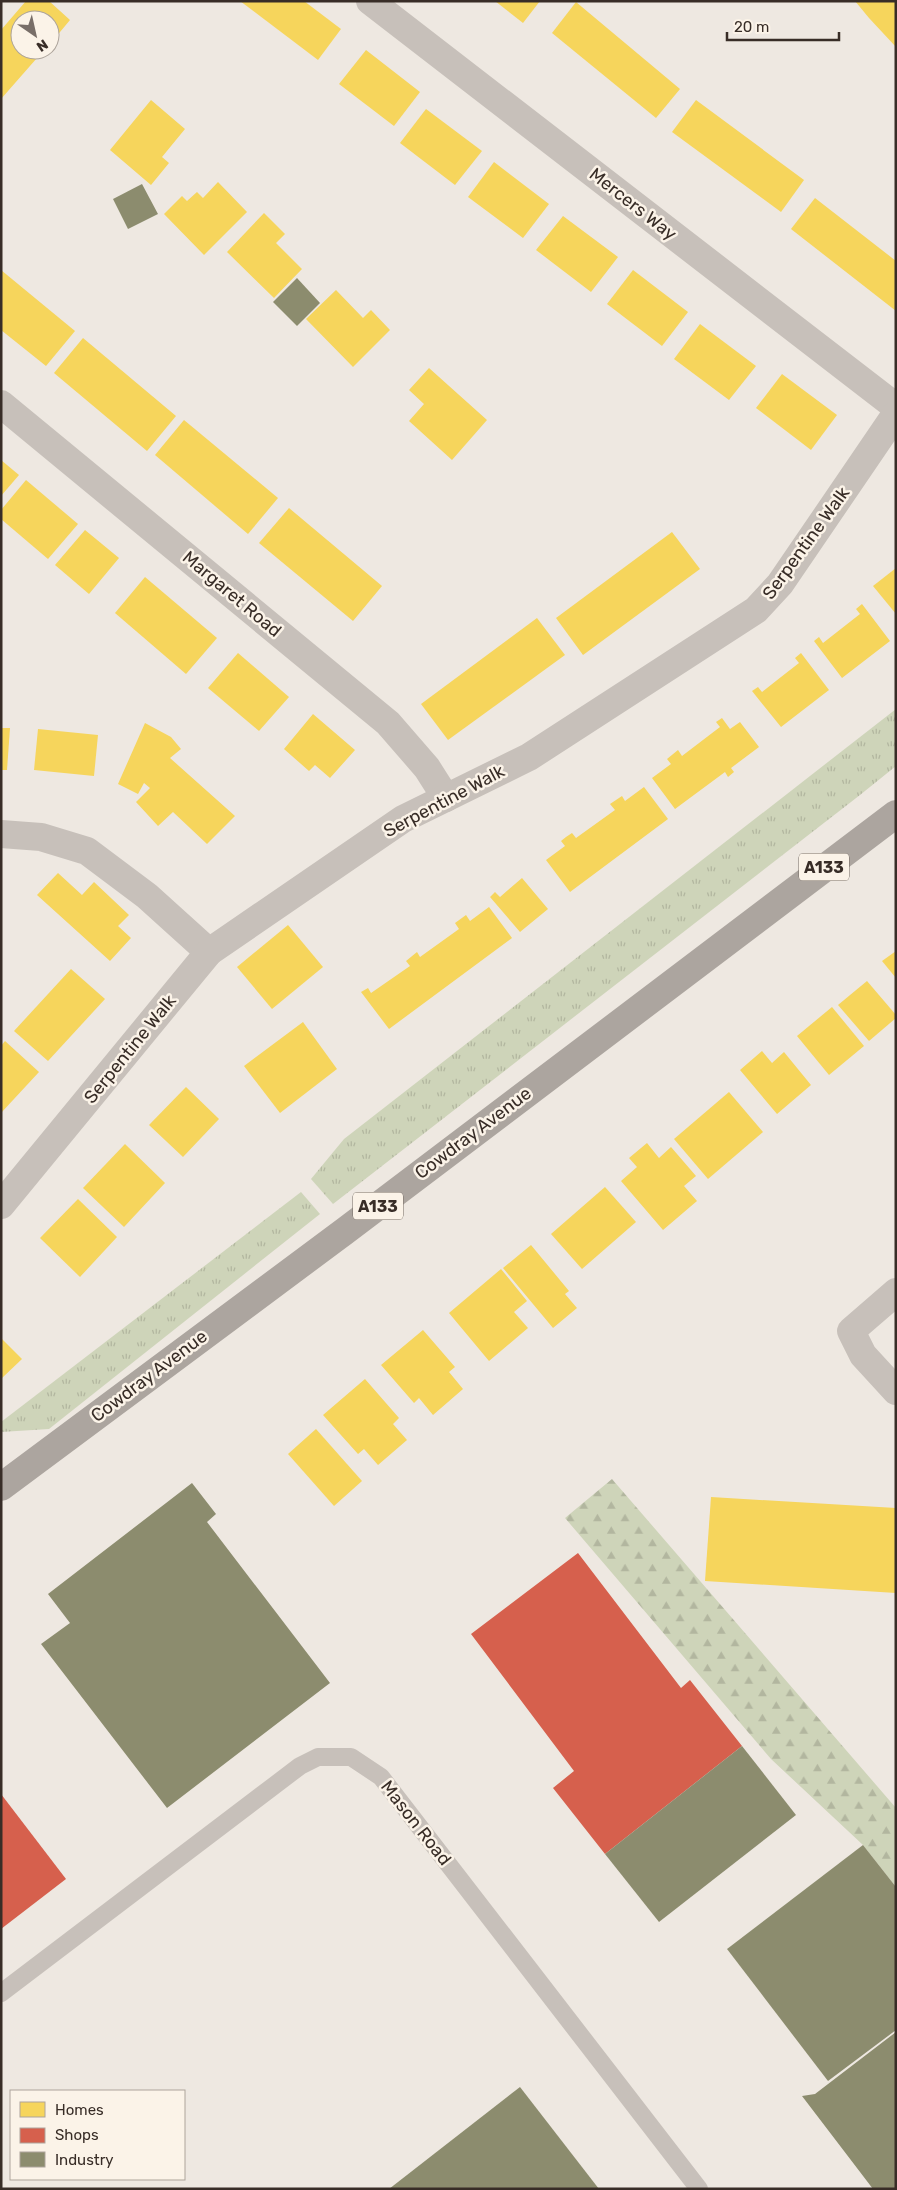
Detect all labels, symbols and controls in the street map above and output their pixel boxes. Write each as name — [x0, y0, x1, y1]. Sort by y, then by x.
north arrow — [10, 10, 60, 60]
scale bar — [727, 10, 840, 42]
text: 20 m — [734, 18, 769, 36]
text: N — [33, 35, 51, 55]
street label: Mercers Way — [585, 163, 681, 245]
street label: Serpentine Walk — [758, 482, 855, 604]
street label: Margaret Road — [178, 546, 286, 642]
street label: Serpentine Walk — [380, 760, 509, 842]
road number: A133 — [799, 854, 849, 880]
street label: Serpentine Walk — [79, 990, 181, 1108]
street label: Cowdray Avenue — [411, 1082, 535, 1184]
road number: A133 — [353, 1192, 403, 1220]
street label: Cowdray Avenue — [87, 1325, 211, 1427]
street label: Mason Road — [376, 1776, 456, 1870]
legend — [10, 2090, 185, 2180]
text: Homes — [55, 2101, 104, 2119]
text: Shops — [55, 2126, 99, 2144]
text: Industry — [55, 2151, 114, 2169]

